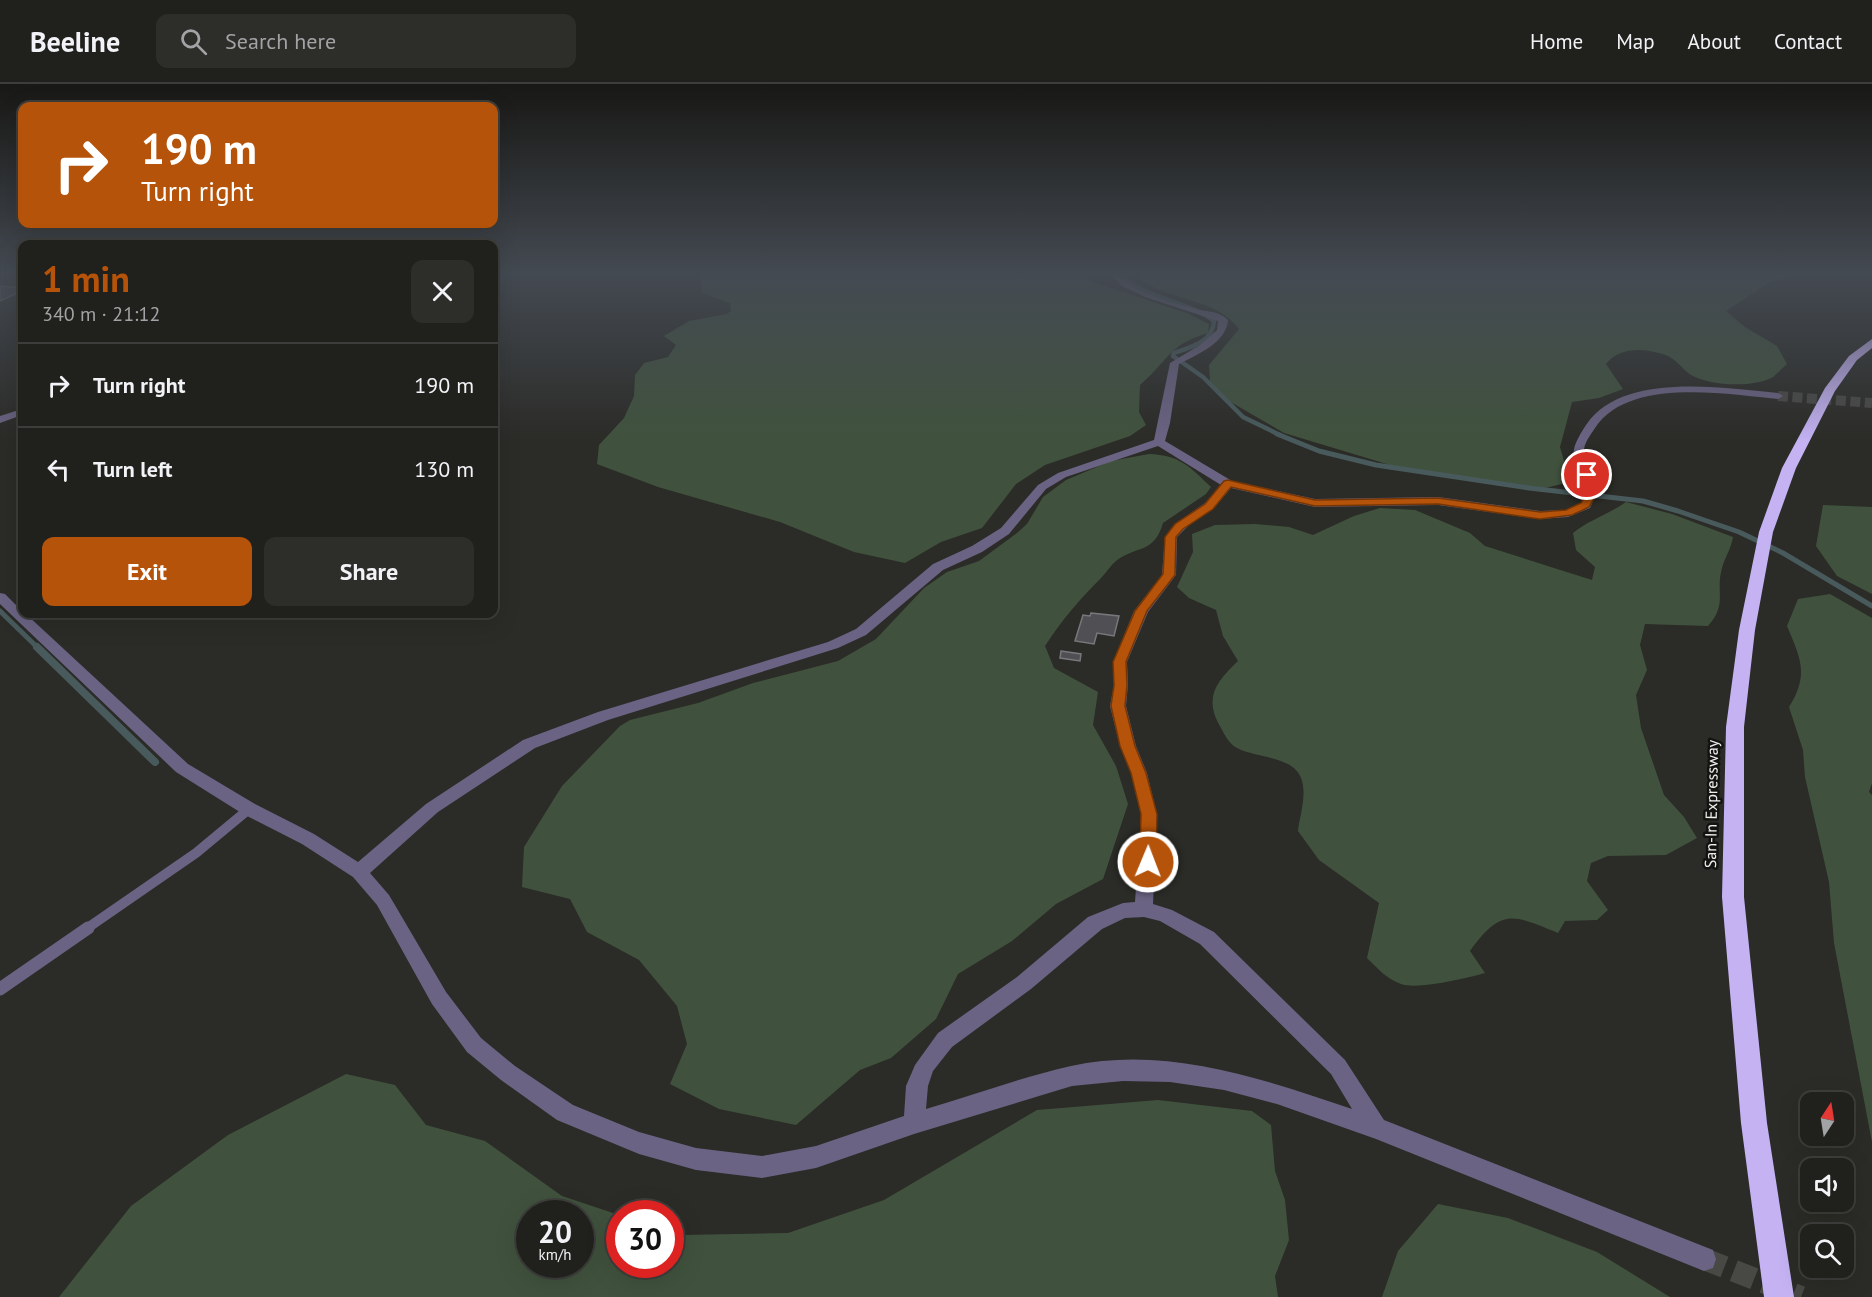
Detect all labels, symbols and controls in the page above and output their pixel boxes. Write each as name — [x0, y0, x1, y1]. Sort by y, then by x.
search box — [156, 14, 576, 68]
text: Beeline — [30, 23, 120, 60]
icon: search — [177, 25, 210, 58]
text: Search here — [225, 27, 336, 55]
text: Home — [1530, 28, 1583, 55]
text: Map — [1616, 28, 1655, 55]
text: About — [1688, 28, 1741, 55]
text: Contact — [1774, 28, 1842, 55]
text: 190 m — [141, 121, 257, 176]
icon: right — [42, 126, 120, 204]
text: Turn right — [141, 174, 254, 208]
text: 1 min — [42, 255, 130, 302]
button: close — [411, 260, 474, 323]
text: 340 m · 21:12 — [42, 301, 160, 327]
icon: right — [42, 369, 75, 402]
text: Turn right — [93, 371, 185, 399]
text: 190 m — [414, 371, 474, 399]
pin — [1561, 449, 1612, 500]
icon: left — [42, 453, 75, 486]
text: Turn left — [93, 455, 173, 483]
text: 130 m — [414, 455, 474, 483]
icon: arrive — [1570, 458, 1603, 491]
button: Exit — [42, 537, 252, 606]
button: Share — [264, 537, 474, 606]
street label: San-In Expressway — [1700, 739, 1722, 868]
position arrow — [1116, 830, 1180, 894]
north arrow — [1800, 1092, 1854, 1146]
map controls — [1800, 1092, 1854, 1278]
button: sound — [1800, 1158, 1854, 1212]
speed limit sign: 30 — [606, 1200, 684, 1278]
text: 20 — [538, 1212, 572, 1251]
button: search — [1800, 1224, 1854, 1278]
text: km/h — [539, 1245, 571, 1264]

